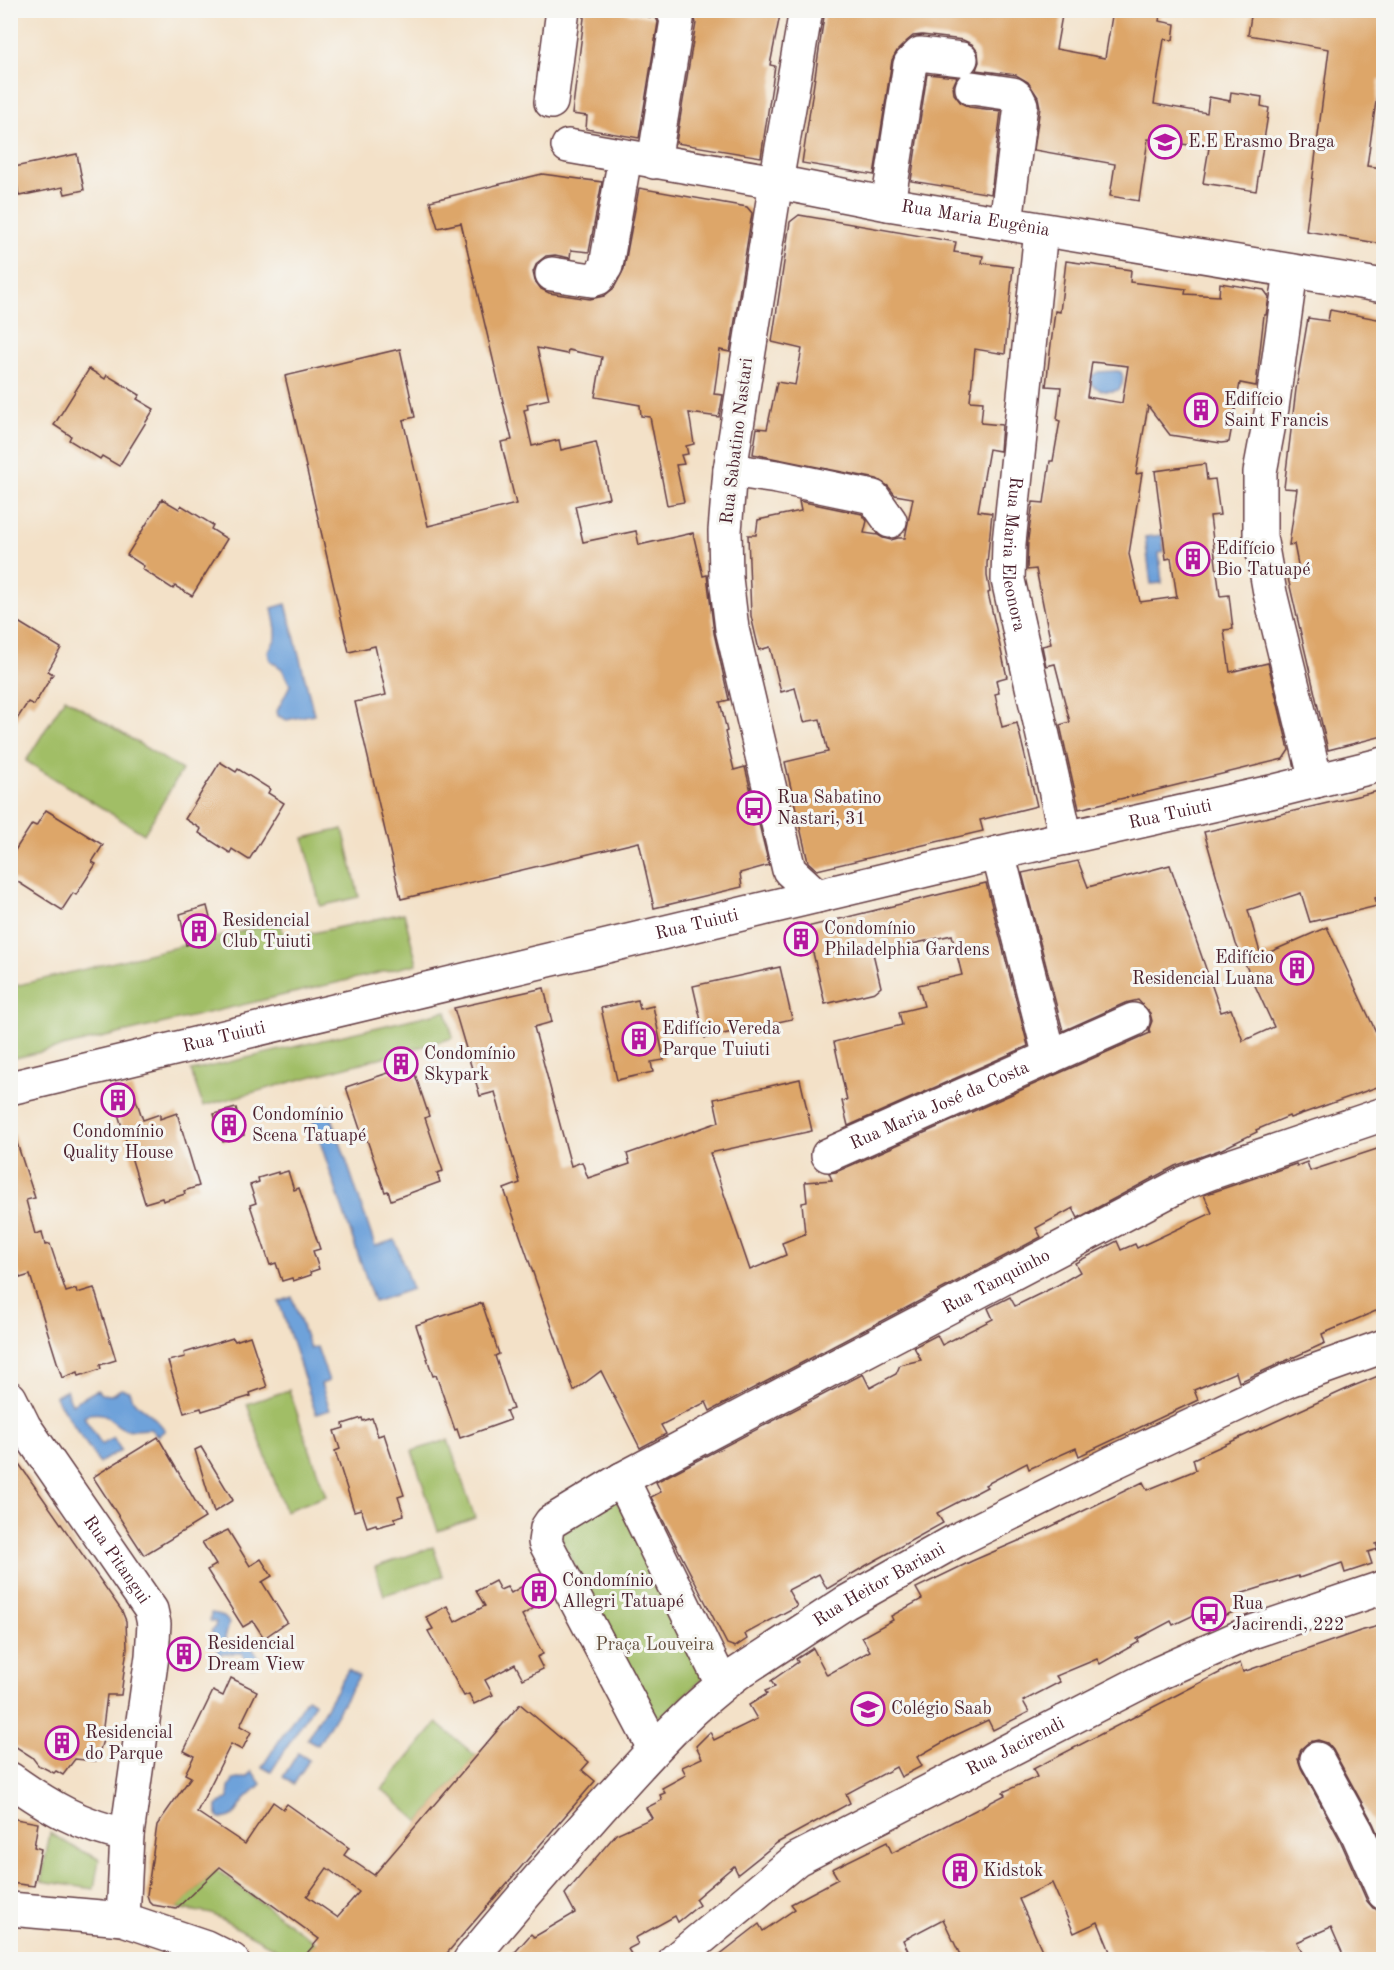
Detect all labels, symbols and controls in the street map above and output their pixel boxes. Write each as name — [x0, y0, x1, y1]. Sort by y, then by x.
school or university icon: E.E Erasmo Braga — [1147, 124, 1183, 160]
place label: E.E Erasmo Braga — [1188, 133, 1335, 151]
street label: Rua Maria Eugênia — [900, 197, 1051, 240]
street label: Rua Sabatino Nastari — [718, 357, 756, 525]
place label: Edifício Saint Francis — [1224, 391, 1329, 430]
building icon: Edifício Saint Francis — [1183, 392, 1219, 428]
street label: Rua Maria Eleonora — [999, 476, 1028, 633]
place label: Edifício Bio Tatuapé — [1216, 540, 1310, 579]
building icon: Edifício Bio Tatuapé — [1175, 541, 1211, 577]
place label: Rua Sabatino Nastari, 31 — [777, 789, 881, 828]
bus stop icon: Rua Sabatino Nastari, 31 — [736, 790, 772, 826]
street label: Rua Tuiuti — [1127, 796, 1214, 832]
street label: Rua Tuiuti — [654, 906, 740, 943]
place label: Residencial Club Tuiuti — [222, 912, 311, 951]
building icon: Residencial Club Tuiuti — [181, 913, 217, 949]
place label: Condomínio Philadelphia Gardens — [824, 920, 990, 959]
building icon: Condomínio Philadelphia Gardens — [783, 921, 819, 957]
place label: Edifício Residencial Luana — [1132, 949, 1274, 988]
building icon: Edifício Residencial Luana — [1279, 950, 1315, 986]
street label: Rua Tuiuti — [181, 1019, 267, 1056]
place label: Edifício Vereda Parque Tuiuti — [662, 1020, 781, 1059]
building icon: Edifício Vereda Parque Tuiuti — [621, 1021, 657, 1057]
place label: Condomínio Skypark — [424, 1045, 516, 1084]
building icon: Condomínio Skypark — [383, 1046, 419, 1082]
street label: Rua Maria José da Costa — [847, 1058, 1032, 1153]
building icon: Condomínio Quality House — [100, 1082, 136, 1118]
place label: Condomínio Scena Tatuapé — [252, 1106, 366, 1145]
building icon: Condomínio Scena Tatuapé — [211, 1107, 247, 1143]
place label: Condomínio Quality House — [63, 1123, 173, 1162]
street label: Rua Tanquinho — [939, 1246, 1053, 1318]
street label: Rua Pitangui — [80, 1512, 153, 1607]
street label: Rua Heitor Bariani — [810, 1540, 948, 1630]
place label: Condomínio Allegri Tatuapé — [562, 1572, 684, 1611]
building icon: Condomínio Allegri Tatuapé — [521, 1573, 557, 1609]
place label: Rua Jacirendi, 222 — [1232, 1595, 1344, 1634]
bus stop icon: Rua Jacirendi, 222 — [1191, 1596, 1227, 1632]
place label: Residencial Dream View — [207, 1635, 305, 1674]
building icon: Residencial Dream View — [166, 1636, 202, 1672]
park label: Praça Louveira — [596, 1636, 715, 1654]
school or university icon: Colégio Saab — [850, 1691, 886, 1727]
place label: Colégio Saab — [891, 1700, 992, 1718]
street label: Rua Jacirendi — [964, 1714, 1068, 1779]
place label: Residencial do Parque — [85, 1724, 173, 1763]
building icon: Residencial do Parque — [44, 1725, 80, 1761]
building icon: Kidstok — [942, 1853, 978, 1889]
place label: Kidstok — [983, 1862, 1043, 1880]

